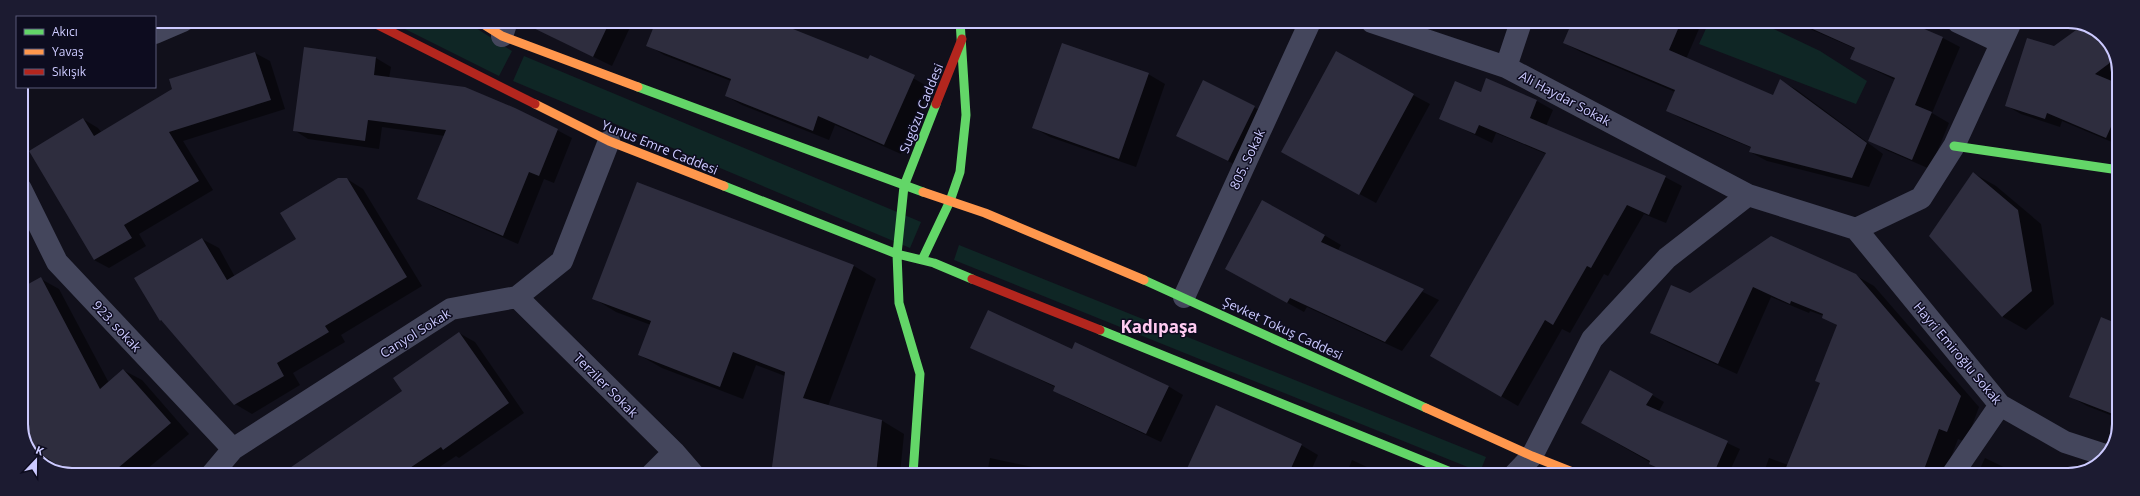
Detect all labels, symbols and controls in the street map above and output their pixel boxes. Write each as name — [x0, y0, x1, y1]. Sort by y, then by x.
legend — [16, 16, 156, 88]
text: Akıcı — [52, 23, 78, 40]
text: Yavaş — [52, 43, 84, 60]
street label: Sugözu Caddesi — [895, 60, 947, 156]
text: Sıkışık — [52, 63, 87, 80]
street label: Ali Haydar Sokak — [1516, 66, 1614, 130]
street label: Yunus Emre Caddesi — [599, 115, 721, 179]
street label: 805. Sokak — [1225, 126, 1269, 192]
street label: Şevket Tokuş Caddesi — [1220, 292, 1346, 364]
street label: 923. sokak — [89, 296, 146, 356]
street label: Hayri Emiroğlu Sokak — [1910, 298, 2006, 408]
street label: Canyol Sokak — [376, 304, 454, 362]
district label: Kadıpaşa — [1120, 315, 1198, 338]
street label: Terziler Sokak — [570, 349, 642, 421]
north arrow — [16, 440, 56, 480]
text: K — [34, 442, 47, 459]

